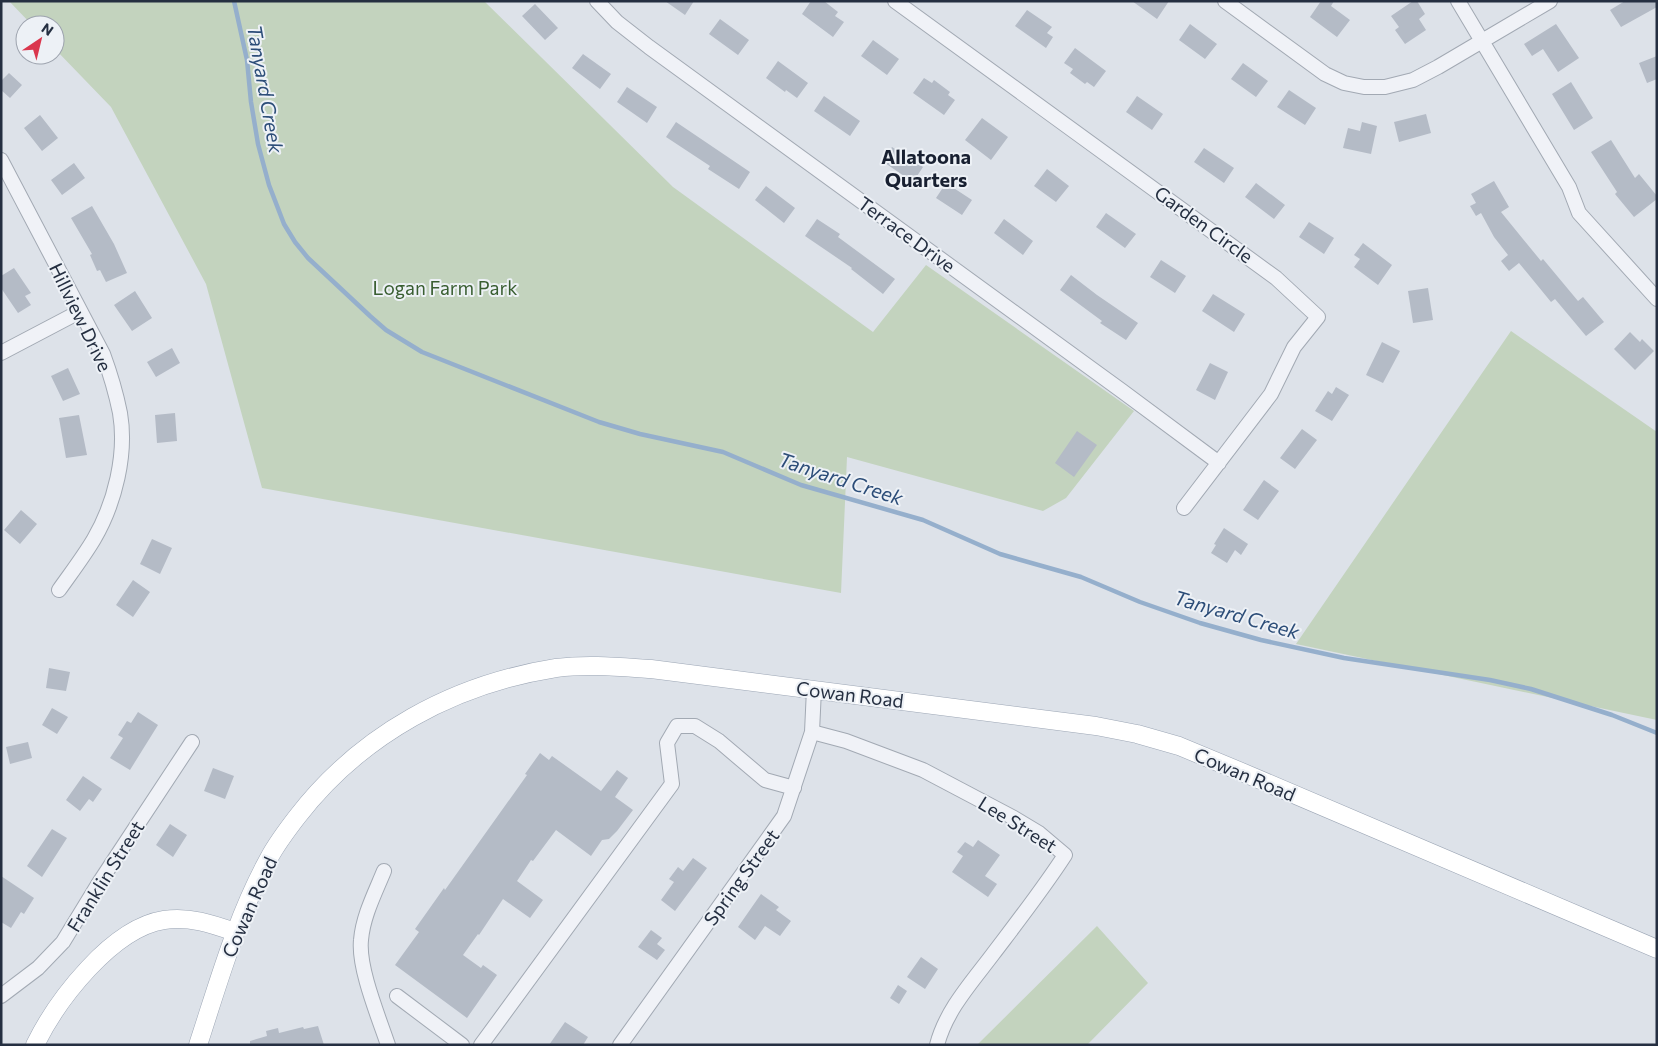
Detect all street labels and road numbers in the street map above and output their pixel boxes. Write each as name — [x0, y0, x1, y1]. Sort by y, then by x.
street label: Garden Circle — [1150, 181, 1258, 267]
street label: Terrace Drive — [854, 191, 960, 277]
street label: Hillview Drive — [45, 259, 117, 375]
street label: Cowan Road — [795, 676, 905, 712]
street label: Cowan Road — [1191, 742, 1299, 806]
street label: Lee Street — [974, 791, 1062, 857]
street label: Franklin Street — [62, 816, 149, 936]
street label: Spring Street — [698, 824, 784, 930]
street label: Cowan Road — [217, 853, 281, 961]

